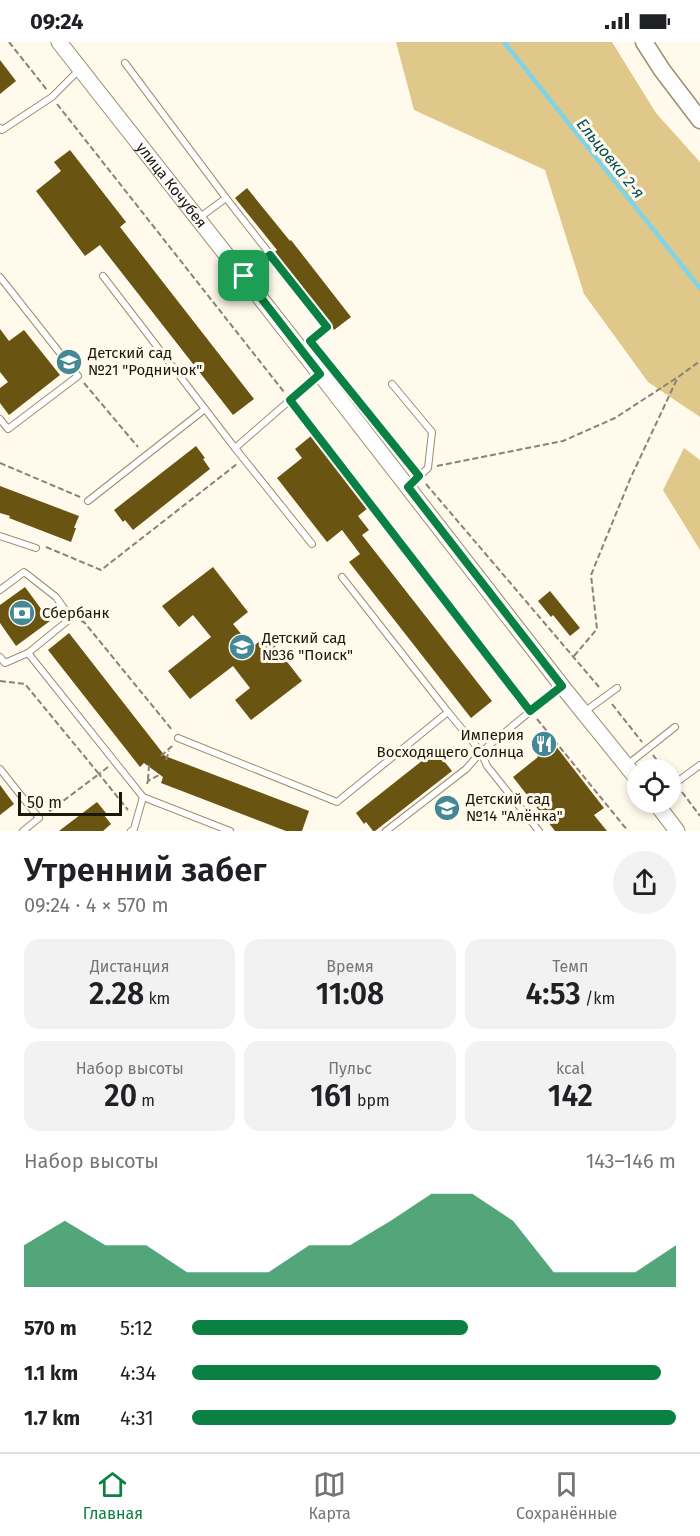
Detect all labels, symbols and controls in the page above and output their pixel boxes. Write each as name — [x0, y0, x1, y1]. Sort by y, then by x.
text: 09:24 — [30, 8, 83, 35]
water label: Ельцовка 2-я — [573, 115, 649, 202]
street label: улица Кочубея — [132, 139, 211, 231]
pin — [218, 250, 269, 301]
icon: arrive — [227, 259, 260, 292]
place label: Детский сад №21 "Родничок" — [87, 344, 202, 379]
school or university icon: Детский сад №21 "Родничок" — [54, 347, 84, 377]
bank icon: Сбербанк — [7, 598, 37, 628]
place label: Сбербанк — [42, 604, 110, 622]
place label: Детский сад №36 "Поиск" — [261, 629, 353, 664]
school or university icon: Детский сад №36 "Поиск" — [227, 632, 257, 662]
place label: Империя Восходящего Солнца — [377, 726, 524, 761]
restaurant icon: Империя Восходящего Солнца — [529, 729, 559, 759]
map controls — [627, 759, 681, 813]
button: locate — [627, 759, 681, 813]
scale bar — [18, 789, 122, 816]
place label: Детский сад №14 "Алёнка" — [465, 790, 563, 825]
text: 50 m — [27, 793, 62, 812]
school or university icon: Детский сад №14 "Алёнка" — [432, 793, 462, 823]
text: Утренний забег — [24, 850, 267, 890]
button: share — [613, 851, 676, 914]
text: 09:24 · 4 × 570 m — [24, 893, 169, 917]
text: Дистанция — [90, 957, 169, 976]
text: Время — [326, 957, 374, 976]
text: Темп — [552, 957, 588, 976]
text: 2.28 — [89, 976, 144, 1012]
text: 11:08 — [316, 976, 384, 1012]
text: 4:53 — [526, 976, 581, 1012]
text: km — [144, 989, 170, 1008]
text: /km — [581, 989, 615, 1008]
text: Набор высоты — [76, 1059, 184, 1078]
text: Пульс — [328, 1059, 372, 1078]
text: kcal — [556, 1059, 585, 1078]
text: 20 — [104, 1078, 137, 1114]
text: 161 — [310, 1078, 353, 1114]
text: 142 — [548, 1078, 593, 1114]
text: m — [137, 1091, 155, 1110]
text: bpm — [353, 1091, 390, 1110]
text: Набор высоты — [24, 1149, 159, 1173]
text: 143–146 m — [586, 1149, 676, 1173]
text: 570 m — [24, 1316, 77, 1340]
text: 5:12 — [120, 1316, 153, 1340]
text: 1.1 km — [24, 1361, 78, 1385]
text: 4:34 — [120, 1361, 156, 1385]
text: 1.7 km — [24, 1406, 80, 1430]
text: 4:31 — [120, 1406, 154, 1430]
tab: Главная — [83, 1468, 143, 1523]
tab: Карта — [308, 1468, 351, 1523]
tab: Сохранённые — [516, 1468, 617, 1523]

